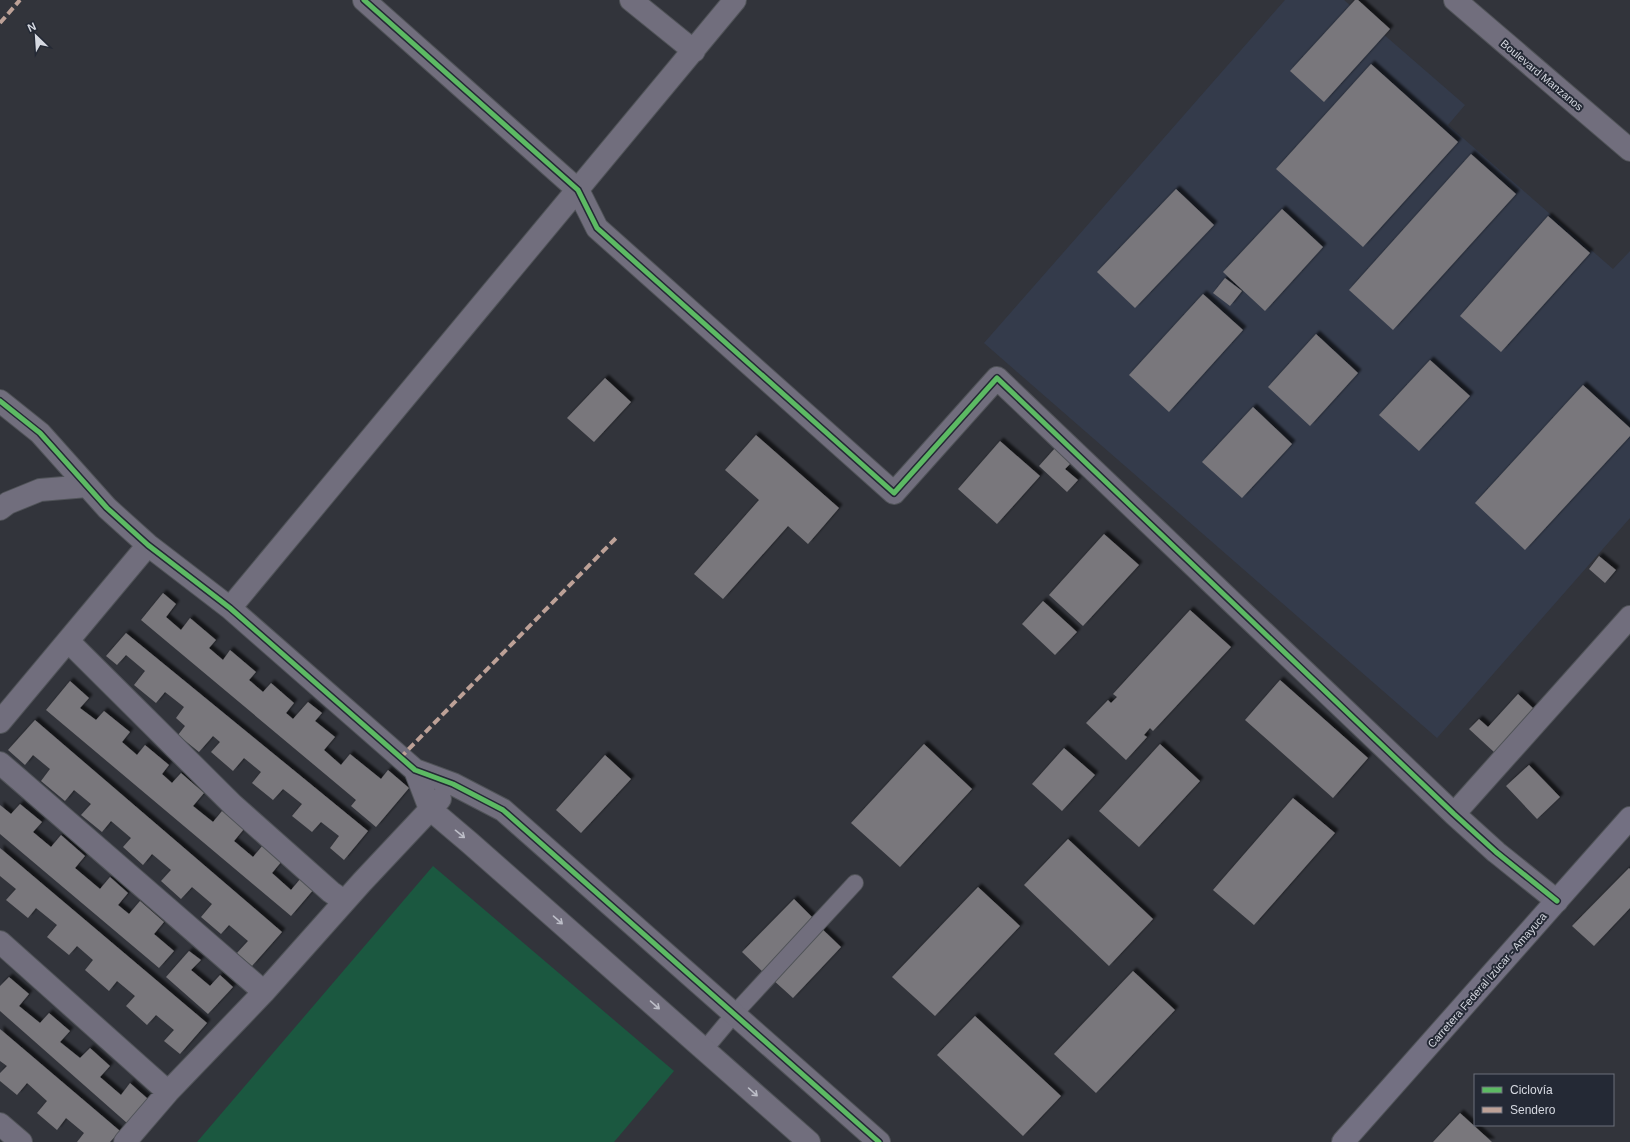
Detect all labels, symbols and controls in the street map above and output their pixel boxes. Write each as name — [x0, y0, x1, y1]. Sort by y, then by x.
north arrow — [16, 16, 56, 56]
text: N — [26, 20, 38, 34]
street label: Boulevard Manzanos — [1499, 37, 1586, 113]
one-way arrow — [454, 830, 465, 839]
street label: Carretera Federal Izúcar - Amayuca — [1425, 909, 1549, 1050]
one-way arrow — [552, 915, 563, 924]
one-way arrow — [650, 1001, 661, 1010]
legend — [1474, 1074, 1614, 1126]
text: Ciclovía — [1510, 1083, 1553, 1097]
one-way arrow — [747, 1087, 758, 1096]
text: Sendero — [1510, 1103, 1556, 1117]

